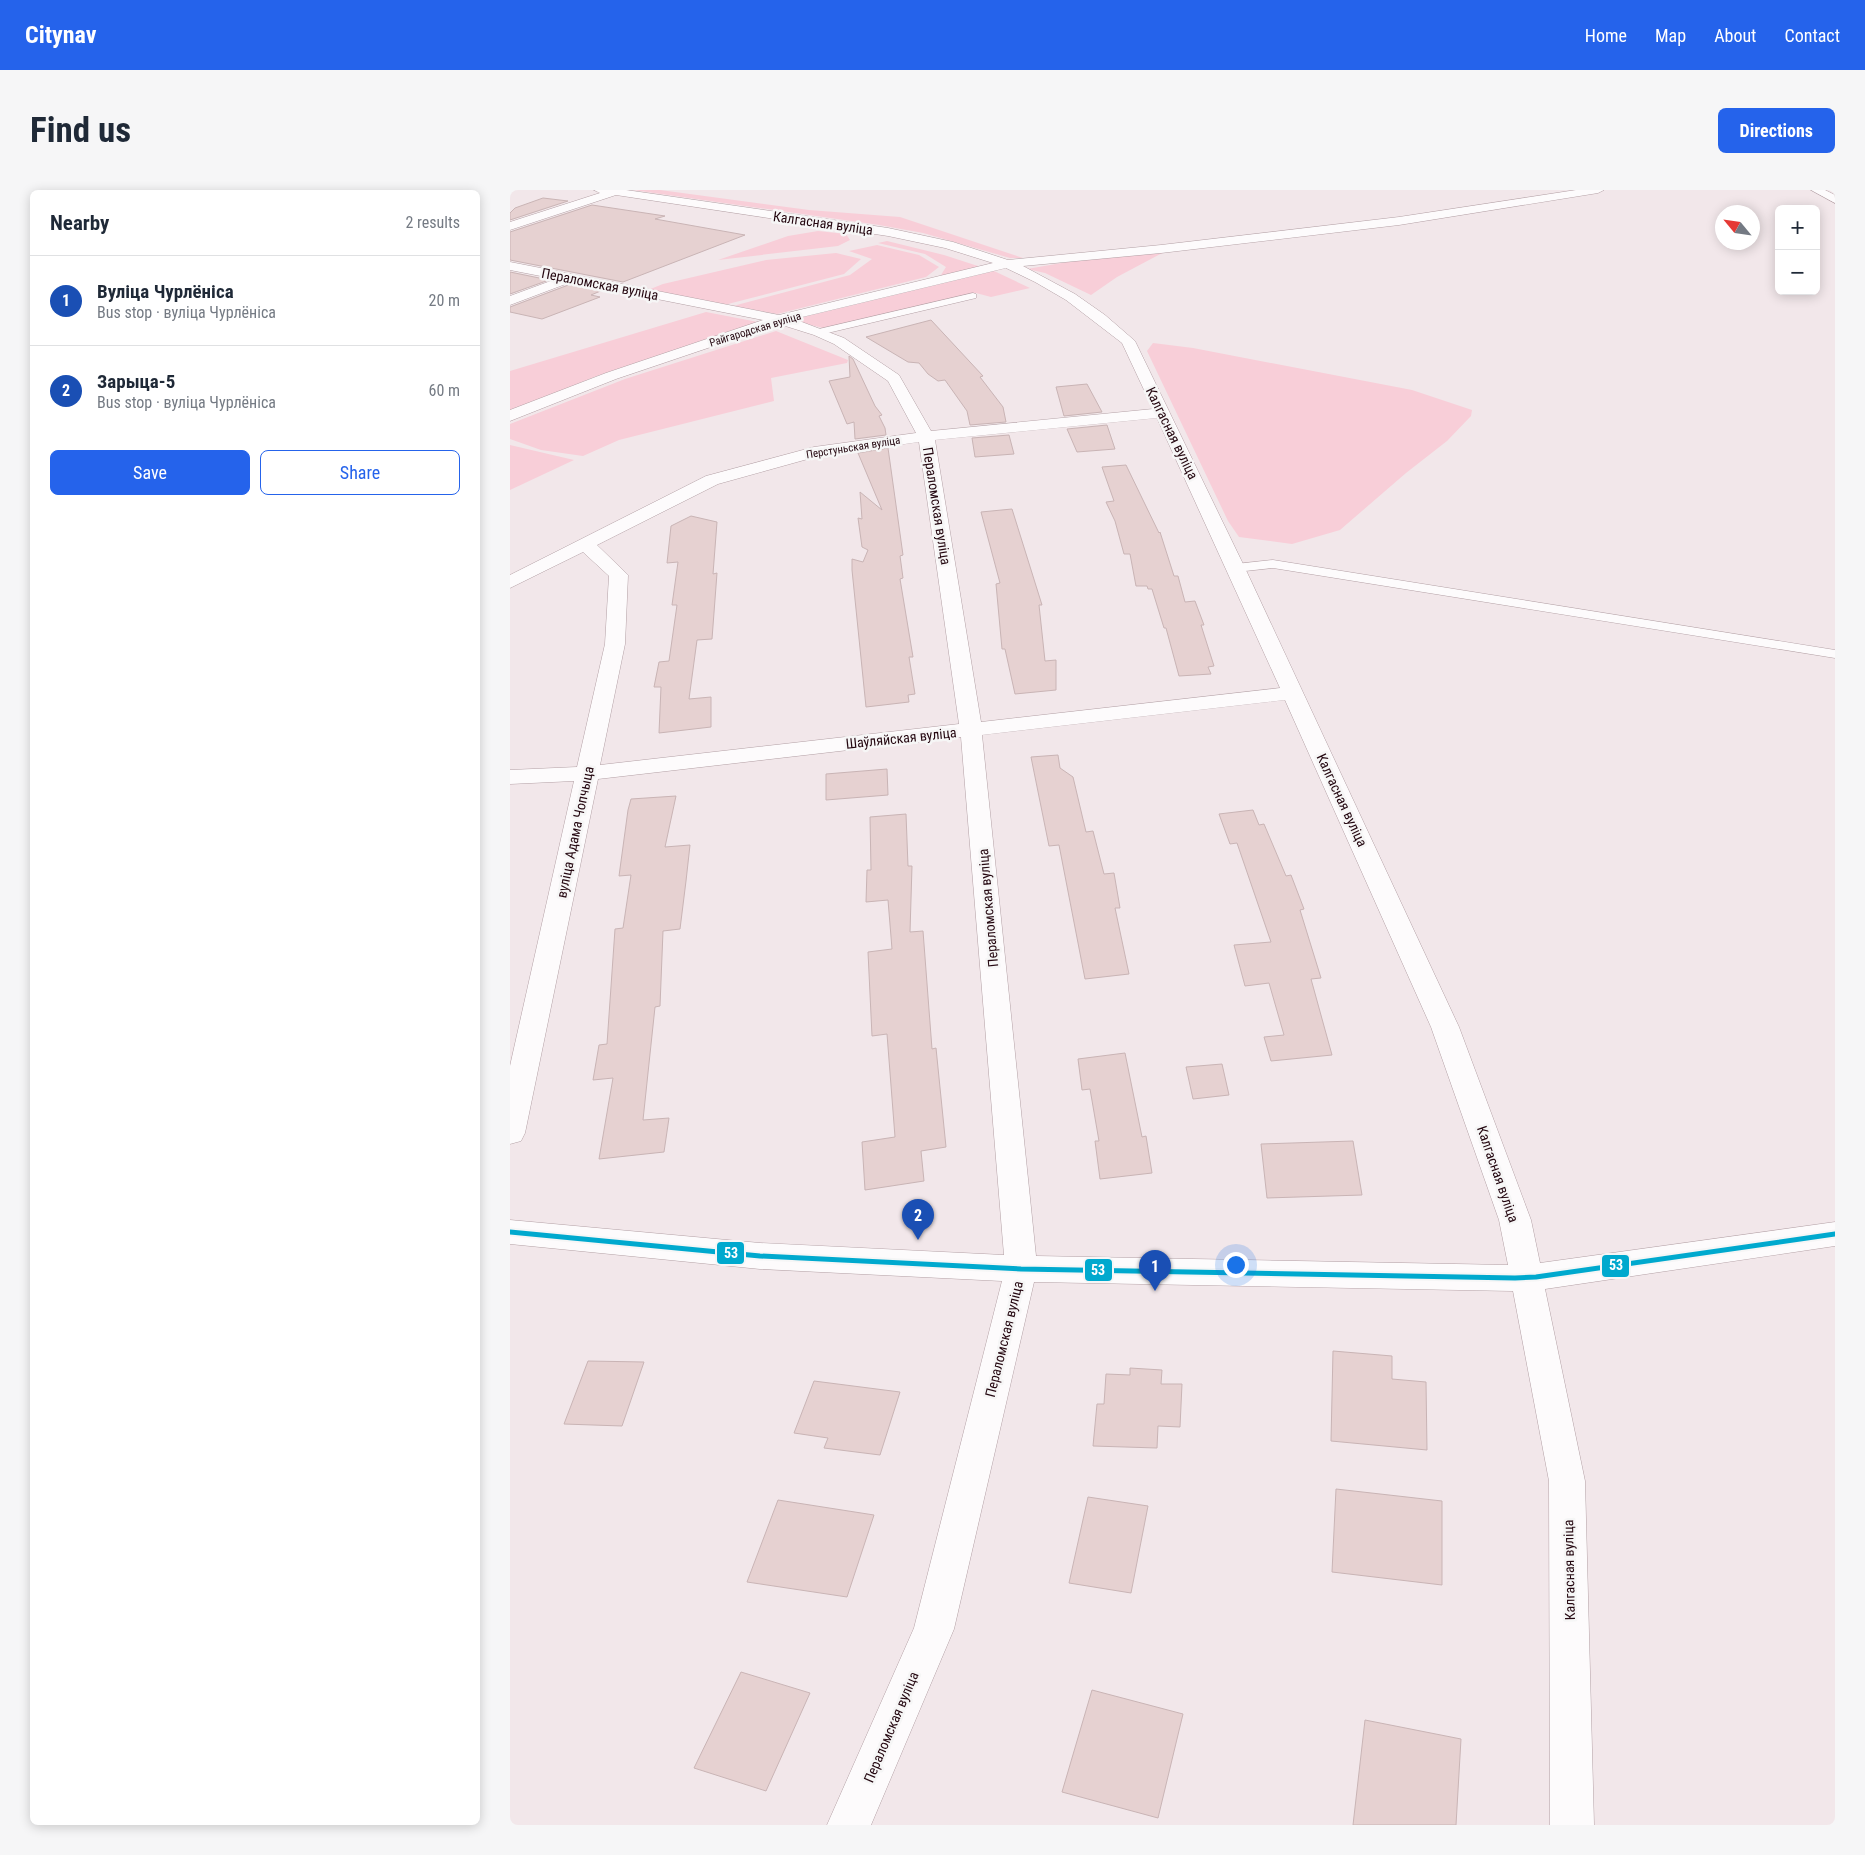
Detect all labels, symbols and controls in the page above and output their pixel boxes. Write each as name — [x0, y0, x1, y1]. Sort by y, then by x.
text: Citynav — [25, 21, 96, 49]
text: Home — [1585, 25, 1627, 46]
text: Map — [1655, 25, 1686, 46]
text: About — [1714, 25, 1756, 46]
text: Contact — [1784, 25, 1840, 46]
button: Directions — [1718, 108, 1835, 153]
text: Find us — [30, 110, 131, 151]
north arrow — [1715, 205, 1760, 250]
map controls — [1775, 205, 1820, 295]
button: + — [1775, 205, 1820, 250]
street label: Калгасная вуліца — [772, 208, 874, 238]
text: Nearby — [50, 211, 109, 235]
text: 2 results — [405, 213, 460, 232]
button: − — [1775, 250, 1820, 295]
street label: Пераломская вуліца — [540, 265, 660, 303]
text: Вуліца Чурлёніса — [97, 280, 234, 303]
text: 1 — [62, 291, 70, 310]
text: 20 m — [428, 291, 460, 310]
text: Bus stop · вуліца Чурлёніса — [97, 303, 276, 322]
street label: Райгародская вуліца — [708, 309, 803, 350]
text: Зарыца-5 — [97, 370, 175, 393]
text: 2 — [62, 381, 70, 400]
text: 60 m — [428, 381, 460, 400]
street label: Калгасная вуліца — [1143, 384, 1201, 482]
text: Bus stop · вуліца Чурлёніса — [97, 393, 276, 412]
street label: Перстуньская вуліца — [805, 434, 901, 461]
street label: Пераломская вуліца — [920, 446, 954, 566]
button: Save — [50, 450, 250, 495]
button: Share — [260, 450, 460, 495]
street label: Шаўляйская вуліца — [845, 724, 957, 752]
street label: Калгасная вуліца — [1313, 751, 1371, 849]
street label: вуліца Адама Чопчыца — [553, 765, 597, 899]
street label: Пераломская вуліца — [975, 848, 1001, 968]
street label: Калгасная вуліца — [1474, 1124, 1522, 1224]
pin: 2 — [902, 1199, 934, 1240]
line badge: 53 — [716, 1241, 745, 1265]
text: 53 — [724, 1245, 738, 1261]
pin: 1 — [1139, 1250, 1171, 1291]
your location — [1223, 1252, 1249, 1278]
line badge: 53 — [1601, 1254, 1630, 1278]
text: 53 — [1609, 1257, 1623, 1273]
line badge: 53 — [1084, 1258, 1113, 1282]
text: 53 — [1091, 1262, 1105, 1278]
street label: Пераломская вуліца — [982, 1279, 1026, 1399]
street label: Калгасная вуліца — [1560, 1519, 1578, 1621]
street label: Пераломская вуліца — [860, 1669, 922, 1785]

